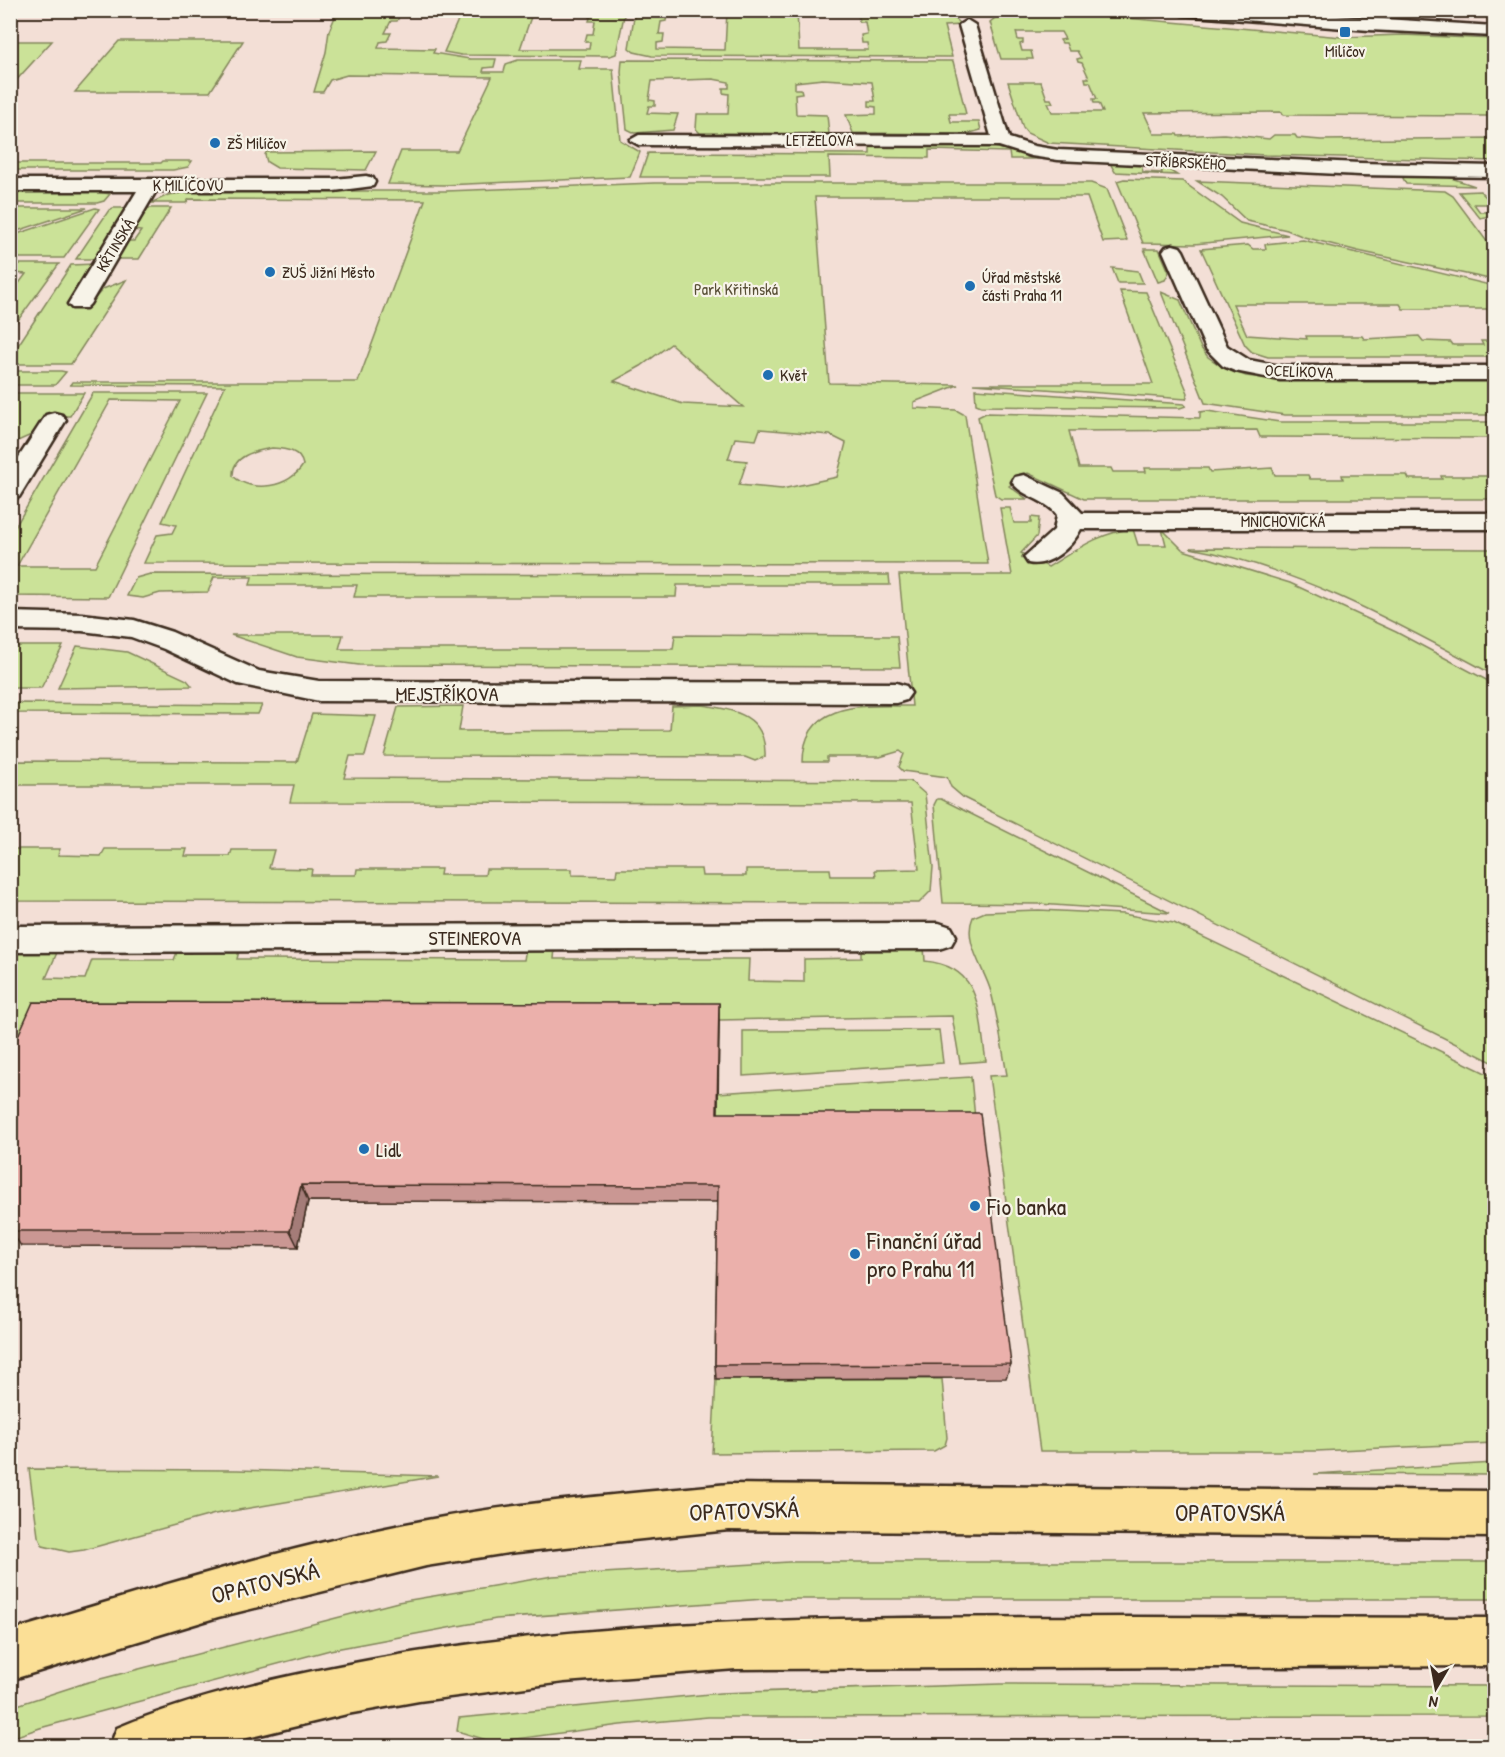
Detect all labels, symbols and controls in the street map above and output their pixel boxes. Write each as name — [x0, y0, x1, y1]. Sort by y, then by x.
marker: Milíčov — [1338, 25, 1352, 39]
place label: Milíčov — [1325, 40, 1366, 62]
street label: LETZELOVA — [786, 129, 854, 151]
place label: ZŠ Milíčov — [227, 132, 287, 154]
marker: ZŠ Milíčov — [208, 136, 222, 150]
street label: STŘÍBRSKÉHO — [1145, 149, 1227, 175]
street label: K MILÍČOVU — [153, 174, 223, 196]
street label: KŘTINSKÁ — [90, 214, 140, 276]
place label: ZUŠ Jižní Město — [282, 261, 375, 283]
marker: ZUŠ Jižní Město — [263, 265, 277, 279]
place label: Úřad městské části Praha 11 — [982, 266, 1062, 306]
park label: Park Křitinská — [694, 278, 778, 300]
marker: Úřad městské části Praha 11 — [963, 279, 977, 293]
street label: OCELÍKOVA — [1264, 359, 1334, 383]
place label: Květ — [780, 364, 807, 386]
marker: Květ — [761, 368, 775, 382]
street label: MNICHOVICKÁ — [1241, 510, 1326, 532]
street label: MEJSTŘÍKOVA — [395, 680, 499, 707]
street label: STEINEROVA — [429, 924, 522, 951]
place label: Lidl — [376, 1136, 402, 1163]
marker: Lidl — [357, 1142, 371, 1156]
place label: Fio banka — [986, 1190, 1066, 1222]
marker: Fio banka — [968, 1199, 982, 1213]
place label: Finanční úřad pro Prahu 11 — [866, 1224, 981, 1284]
marker: Finanční úřad pro Prahu 11 — [848, 1247, 862, 1261]
street label: OPATOVSKÁ — [688, 1492, 800, 1528]
street label: OPATOVSKÁ — [1175, 1496, 1285, 1528]
street label: OPATOVSKÁ — [208, 1553, 322, 1611]
north arrow — [1406, 1658, 1466, 1718]
text: N — [1427, 1691, 1439, 1714]

